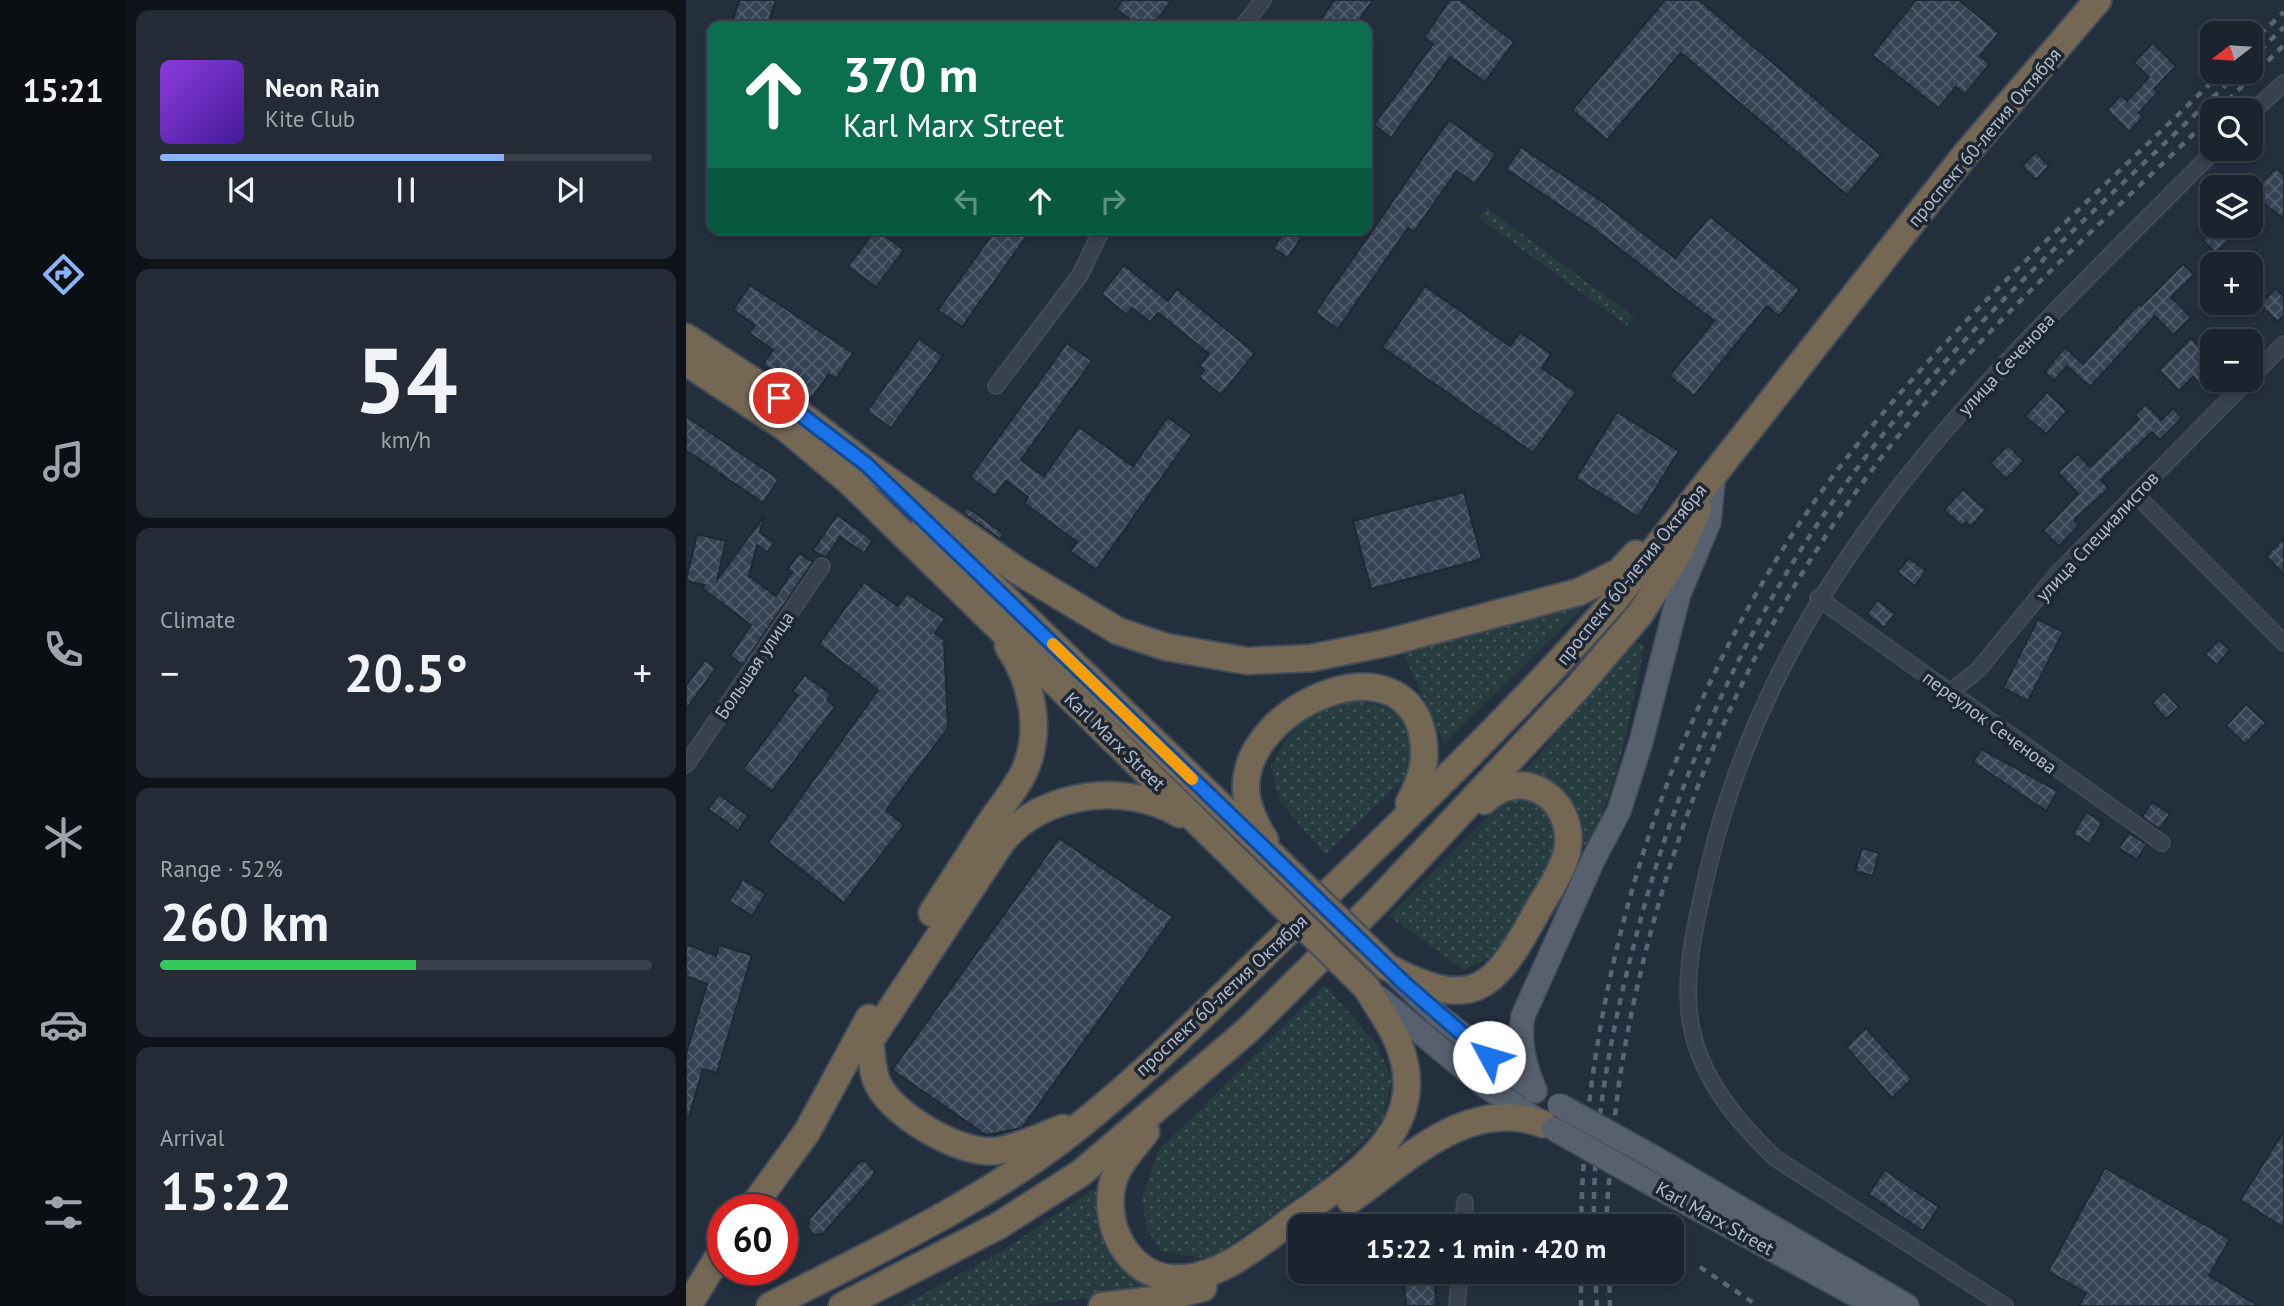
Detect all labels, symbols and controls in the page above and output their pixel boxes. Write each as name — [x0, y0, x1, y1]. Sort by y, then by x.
north arrow — [2200, 21, 2263, 84]
map controls — [2200, 21, 2263, 392]
text: 370 m — [843, 42, 978, 106]
street label: проспект 60-летия Октября — [1902, 43, 2066, 231]
icon: ahead — [728, 49, 819, 140]
text: 15:21 — [22, 69, 104, 111]
text: Neon Rain — [265, 71, 380, 104]
button: search — [2200, 98, 2263, 161]
text: Kite Club — [265, 104, 355, 133]
text: Karl Marx Street — [843, 104, 1064, 146]
icon: previous — [223, 171, 261, 209]
icon: pause — [387, 171, 425, 209]
icon: next — [551, 171, 589, 209]
button: layers — [2200, 175, 2263, 238]
icon: left — [948, 182, 986, 220]
icon: ahead — [1021, 182, 1059, 220]
icon: right — [1094, 182, 1132, 220]
icon: directions — [39, 250, 88, 299]
button: + — [2200, 252, 2263, 315]
street label: улица Сеченова — [1952, 308, 2060, 420]
text: 54 — [354, 320, 458, 438]
button: − — [2200, 329, 2263, 392]
pin — [749, 368, 809, 428]
icon: arrive — [760, 379, 798, 417]
text: km/h — [381, 425, 431, 454]
icon: music — [39, 437, 88, 486]
street label: улица Специалистов — [2030, 466, 2164, 606]
street label: проспект 60-летия Октября — [1550, 478, 1712, 670]
text: Climate — [160, 605, 235, 634]
street label: Большая улица — [709, 607, 799, 723]
icon: phone — [39, 625, 88, 674]
text: 20.5° — [344, 639, 468, 706]
text: − — [160, 648, 179, 697]
text: + — [633, 648, 652, 697]
street label: переулок Сеченова — [1918, 665, 2062, 779]
street label: Karl Marx Street — [1059, 687, 1171, 796]
icon: climate — [39, 813, 88, 862]
text: Range · 52% — [160, 854, 283, 883]
text: 260 km — [160, 888, 329, 955]
street label: проспект 60-летия Октября — [1130, 909, 1312, 1081]
icon: car — [39, 1000, 88, 1049]
position arrow — [1452, 1020, 1526, 1094]
text: Arrival — [160, 1123, 224, 1152]
text: 15:22 — [160, 1157, 292, 1224]
street label: Karl Marx Street — [1652, 1176, 1779, 1261]
icon: filters — [39, 1188, 88, 1237]
speed limit sign: 60 — [707, 1194, 798, 1285]
text: 15:22 · 1 min · 420 m — [1366, 1232, 1606, 1265]

